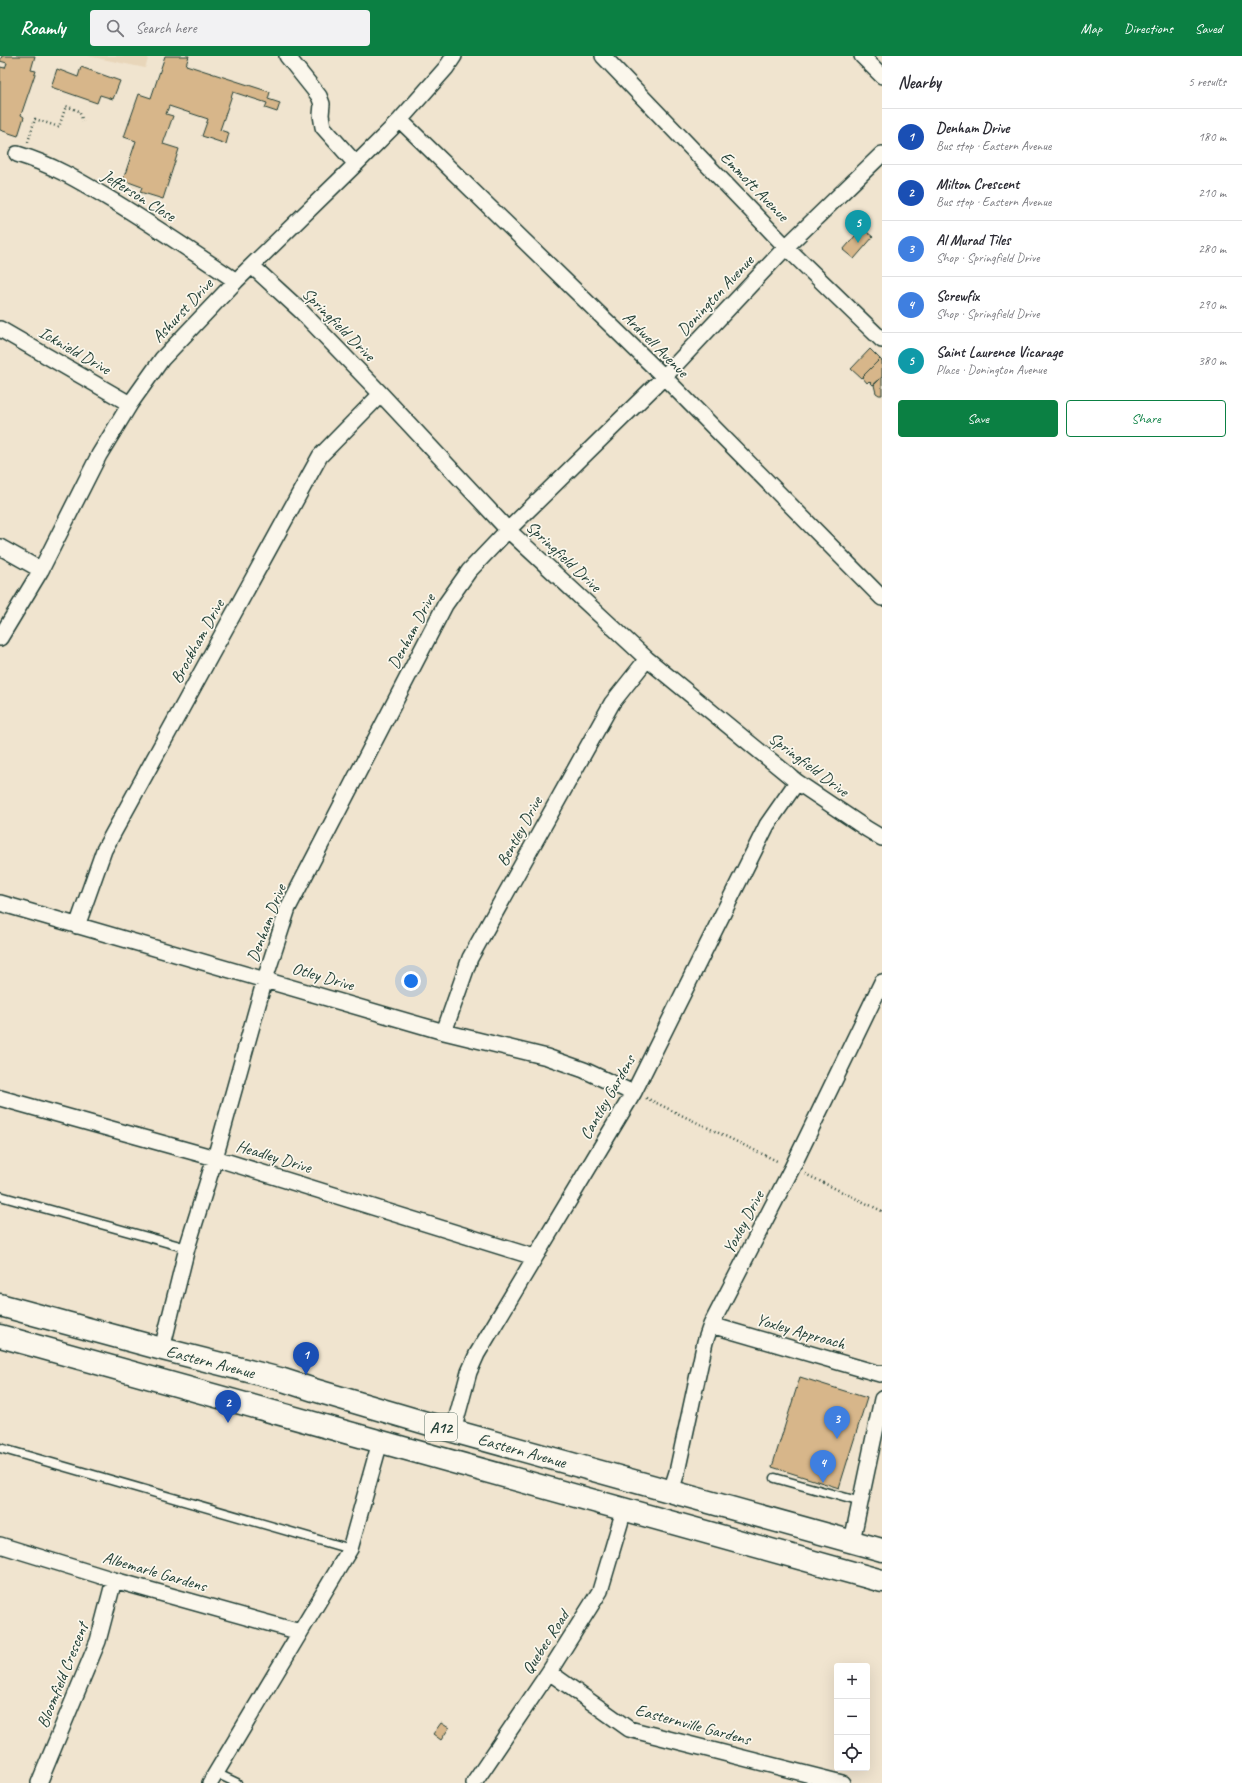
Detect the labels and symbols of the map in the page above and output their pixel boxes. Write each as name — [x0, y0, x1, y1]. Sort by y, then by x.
street label: Emmott Avenue — [716, 147, 794, 227]
street label: Jefferson Close — [97, 164, 181, 227]
pin: 5 — [845, 210, 871, 243]
street label: Donington Avenue — [673, 249, 759, 340]
street label: Ashurst Drive — [147, 273, 218, 347]
street label: Springfield Drive — [298, 283, 381, 366]
street label: Ardwell Avenue — [618, 307, 694, 383]
street label: Icknield Drive — [35, 322, 116, 380]
street label: Springfield Drive — [522, 516, 607, 597]
street label: Denham Drive — [383, 589, 441, 672]
street label: Brockham Drive — [166, 594, 230, 687]
street label: Springfield Drive — [764, 727, 854, 802]
street label: Bentley Drive — [492, 792, 548, 870]
street label: Denham Drive — [242, 880, 291, 965]
street label: Otley Drive — [290, 958, 358, 996]
your location — [401, 971, 421, 991]
street label: Cantley Gardens — [575, 1050, 641, 1143]
street label: Headley Drive — [234, 1135, 315, 1178]
street label: Yoxley Drive — [718, 1186, 769, 1257]
street label: Yoxley Approach — [754, 1309, 849, 1355]
street label: Eastern Avenue — [164, 1341, 258, 1384]
pin: 1 — [293, 1342, 319, 1375]
pin: 2 — [215, 1390, 241, 1423]
pin: 3 — [824, 1406, 850, 1439]
road number: A12 — [425, 1413, 457, 1441]
street label: Eastern Avenue — [476, 1428, 570, 1473]
pin: 4 — [810, 1450, 836, 1483]
street label: Albemarle Gardens — [101, 1547, 211, 1597]
street label: Quebec Road — [517, 1604, 575, 1678]
street label: Bloomfield Crescent — [32, 1617, 94, 1731]
street label: Easternville Gardens — [633, 1699, 754, 1750]

